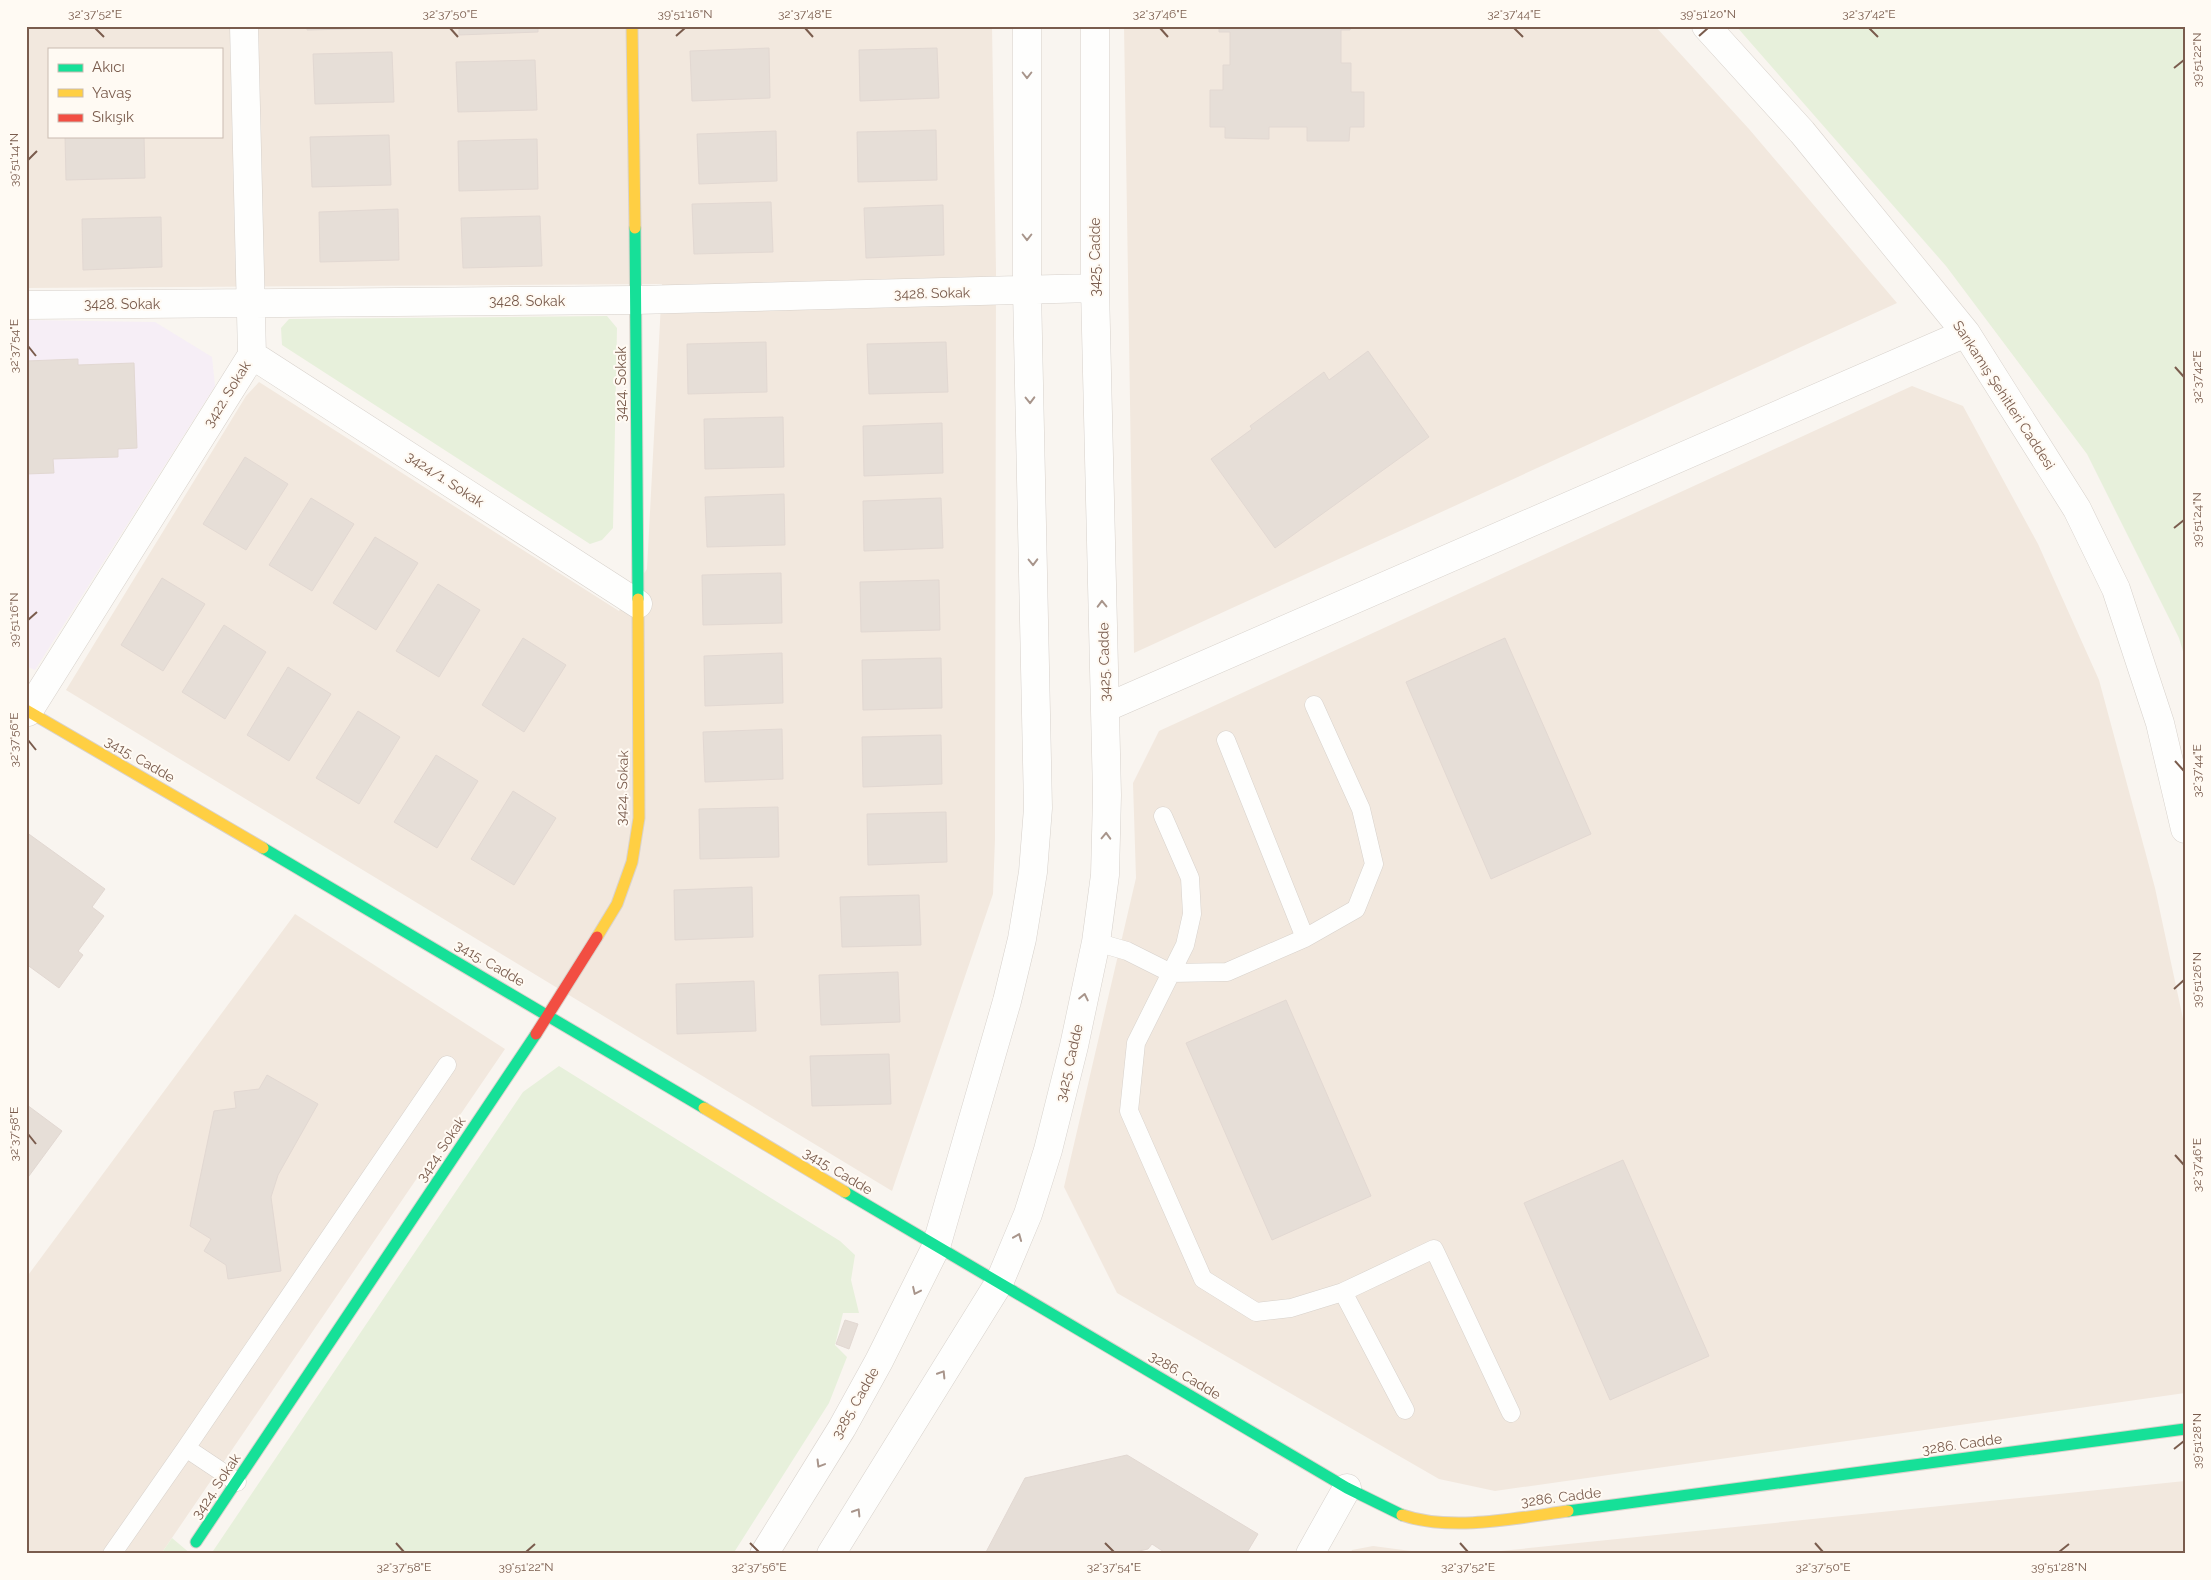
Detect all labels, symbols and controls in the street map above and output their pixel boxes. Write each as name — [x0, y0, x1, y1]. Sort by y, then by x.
text: 32°37'52"E — [68, 7, 122, 21]
text: 32°37'50"E — [422, 7, 478, 21]
text: 39°51'16"N — [658, 7, 712, 21]
text: 32°37'48"E — [778, 7, 832, 21]
text: 32°37'46"E — [1133, 7, 1187, 21]
text: 32°37'44"E — [1487, 7, 1541, 21]
text: 39°51'20"N — [1680, 7, 1736, 21]
text: 32°37'42"E — [1842, 7, 1896, 21]
text: 39°51'22"N — [2190, 32, 2204, 88]
legend — [48, 48, 222, 138]
text: Akıcı — [92, 58, 125, 76]
one-way arrow — [1022, 72, 1032, 79]
text: Yavaş — [92, 84, 132, 102]
text: Sıkışık — [92, 108, 134, 126]
text: 39°51'14"N — [7, 133, 21, 187]
street label: 3425. Cadde — [1087, 217, 1103, 297]
one-way arrow — [1022, 234, 1032, 242]
street label: 3428. Sokak — [894, 284, 971, 302]
street label: 3428. Sokak — [489, 293, 566, 309]
street label: 3428. Sokak — [84, 296, 161, 312]
street label: Sarıkamış Şehitleri Caddesi — [1950, 318, 2058, 472]
text: 32°37'54"E — [7, 319, 21, 373]
street label: 3424. Sokak — [613, 346, 629, 422]
text: 32°37'42"E — [2190, 350, 2204, 404]
street label: 3422. Sokak — [200, 357, 254, 430]
one-way arrow — [1024, 396, 1035, 404]
street label: 3424/1. Sokak — [403, 448, 487, 510]
text: 39°51'24"N — [2190, 492, 2204, 548]
one-way arrow — [1028, 559, 1038, 567]
text: 39°51'16"N — [7, 593, 21, 647]
one-way arrow — [1097, 599, 1108, 607]
street label: 3425. Cadde — [1095, 622, 1113, 702]
text: 32°37'56"E — [7, 713, 21, 768]
street label: 3415. Cadde — [102, 733, 178, 785]
text: 32°37'44"E — [2190, 744, 2204, 798]
street label: 3424. Sokak — [613, 749, 631, 826]
one-way arrow — [1101, 832, 1111, 840]
street label: 3415. Cadde — [452, 937, 528, 989]
text: 39°51'26"N — [2190, 952, 2204, 1008]
one-way arrow — [1078, 992, 1089, 1001]
street label: 3425. Cadde — [1052, 1023, 1086, 1103]
text: 32°37'58"E — [7, 1107, 21, 1161]
street label: 3424. Sokak — [413, 1113, 469, 1185]
text: 32°37'46"E — [2190, 1138, 2204, 1192]
street label: 3415. Cadde — [801, 1144, 875, 1198]
one-way arrow — [1012, 1234, 1022, 1242]
one-way arrow — [912, 1286, 922, 1295]
street label: 3286. Cadde — [1146, 1347, 1224, 1403]
street label: 3285. Cadde — [828, 1364, 882, 1442]
one-way arrow — [936, 1371, 946, 1380]
text: 39°51'28"N — [2190, 1413, 2204, 1469]
street label: 3286. Cadde — [1921, 1430, 2003, 1458]
street label: 3424. Sokak — [188, 1450, 244, 1522]
one-way arrow — [816, 1459, 826, 1468]
street label: 3286. Cadde — [1520, 1484, 1602, 1510]
one-way arrow — [850, 1509, 860, 1518]
text: 32°37'58"E — [377, 1560, 431, 1574]
text: 39°51'22"N — [498, 1560, 554, 1574]
text: 32°37'56"E — [732, 1560, 787, 1574]
text: 32°37'54"E — [1087, 1560, 1141, 1574]
text: 32°37'52"E — [1441, 1560, 1495, 1574]
text: 32°37'50"E — [1795, 1560, 1851, 1574]
text: 39°51'28"N — [2031, 1560, 2087, 1574]

